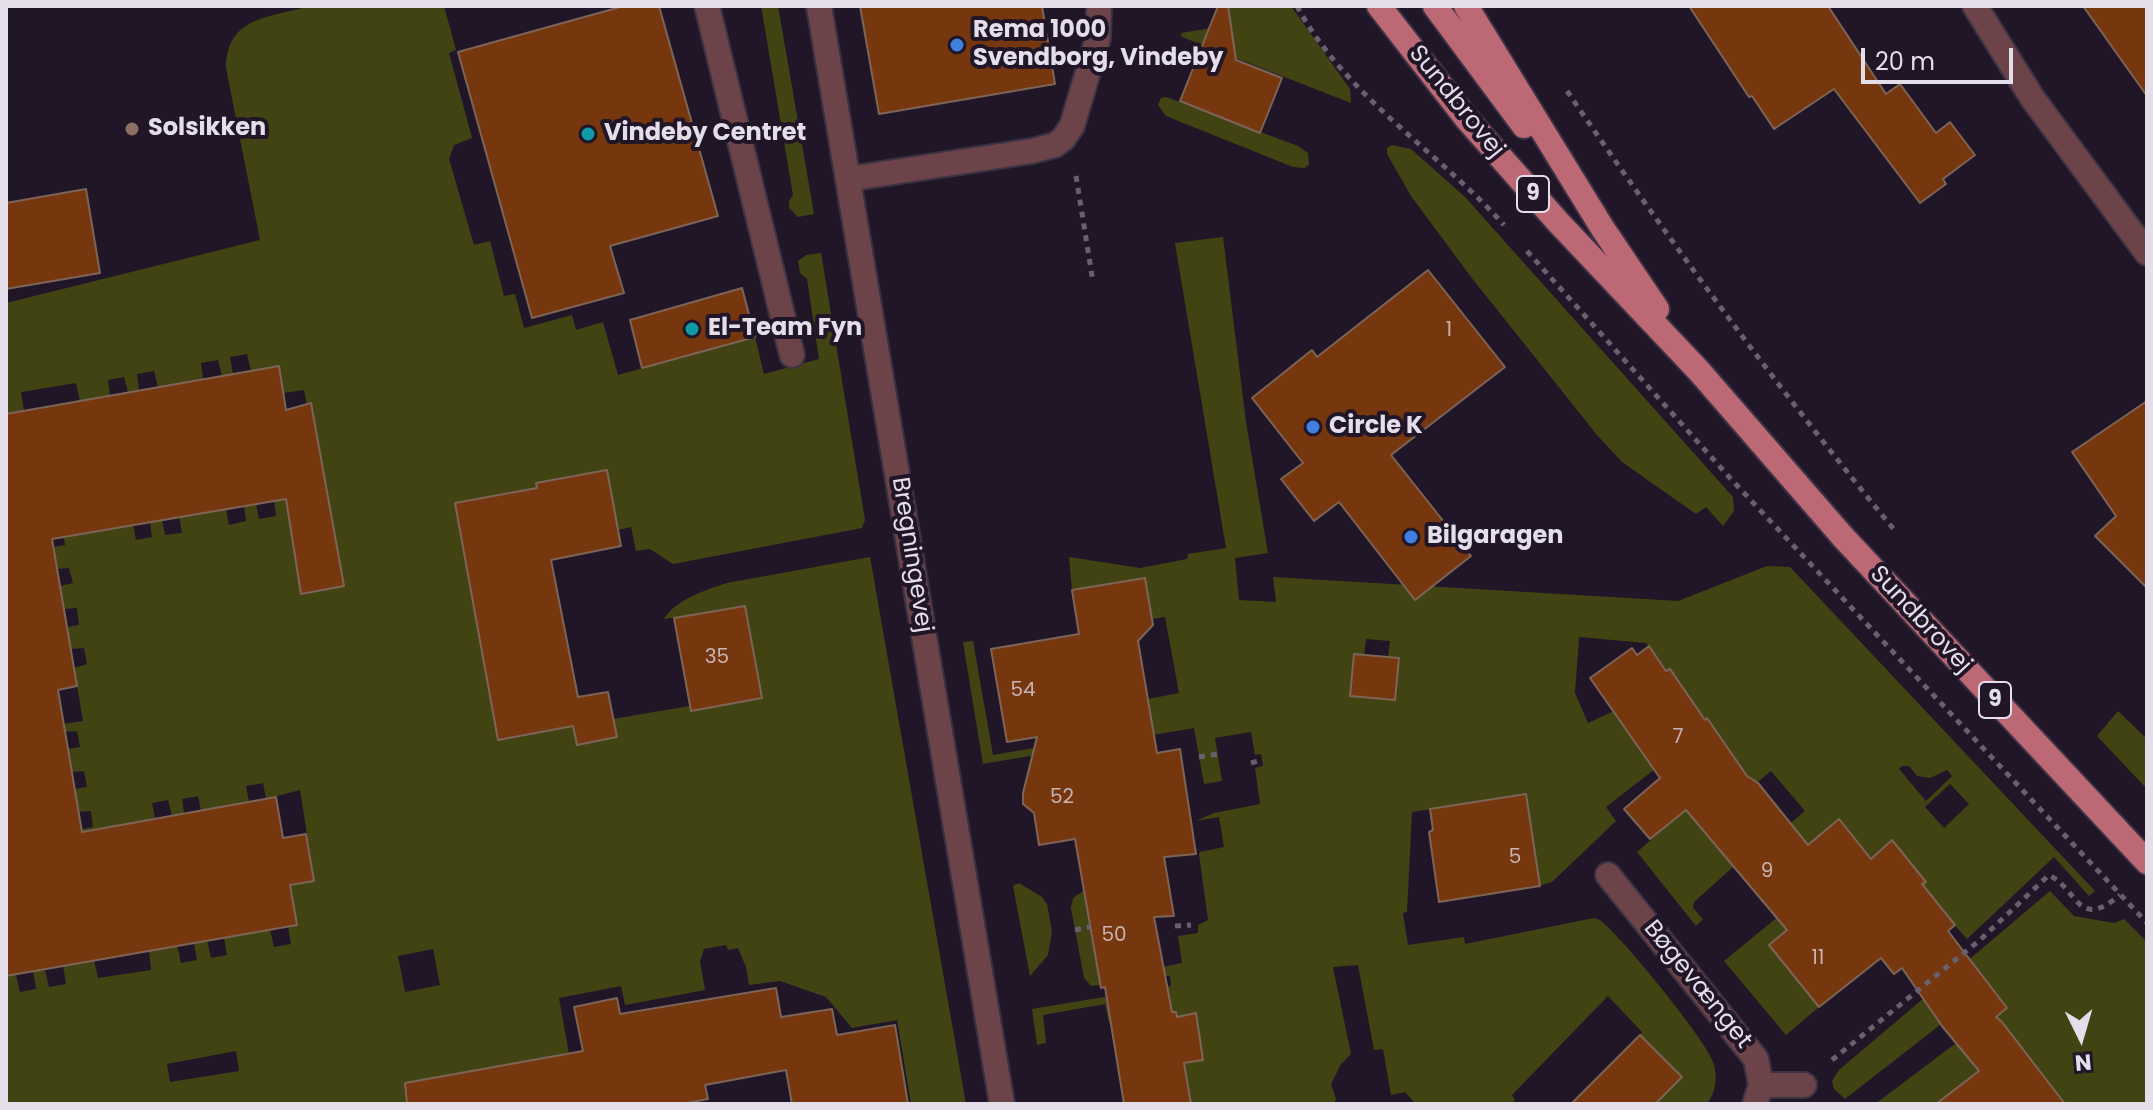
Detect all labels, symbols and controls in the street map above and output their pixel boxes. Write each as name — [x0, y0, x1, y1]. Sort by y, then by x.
place label: Rema 1000 Svendborg, Vindeby — [973, 17, 1223, 73]
scale bar — [1865, 32, 2017, 82]
marker: Rema 1000 Svendborg, Vindeby — [948, 36, 966, 54]
street label: Sundbrovej — [1402, 40, 1510, 164]
text: 20 m — [1875, 45, 1935, 78]
place label: Solsikken — [148, 115, 266, 143]
marker: Solsikken — [123, 120, 141, 138]
place label: Vindeby Centret — [604, 120, 806, 148]
marker: Vindeby Centret — [579, 125, 597, 143]
road number: 9 — [1517, 176, 1549, 212]
place label: El-Team Fyn — [708, 315, 862, 343]
house number: 1 — [1446, 319, 1452, 343]
marker: El-Team Fyn — [683, 320, 701, 338]
place label: Circle K — [1329, 413, 1423, 441]
marker: Circle K — [1304, 418, 1322, 436]
street label: Bregningevej — [885, 475, 937, 635]
place label: Bilgaragen — [1427, 523, 1563, 551]
marker: Bilgaragen — [1402, 528, 1420, 546]
street label: Sundbrovej — [1863, 560, 1977, 680]
house number: 35 — [705, 646, 729, 670]
house number: 54 — [1010, 679, 1036, 703]
road number: 9 — [1979, 682, 2011, 718]
house number: 7 — [1673, 726, 1683, 750]
house number: 52 — [1050, 786, 1074, 810]
house number: 5 — [1509, 846, 1521, 870]
house number: 9 — [1761, 860, 1773, 884]
street label: Bøgevænget — [1637, 915, 1757, 1055]
house number: 50 — [1101, 924, 1127, 948]
house number: 11 — [1812, 947, 1824, 971]
north arrow — [2041, 998, 2121, 1078]
text: N — [2074, 1046, 2093, 1079]

